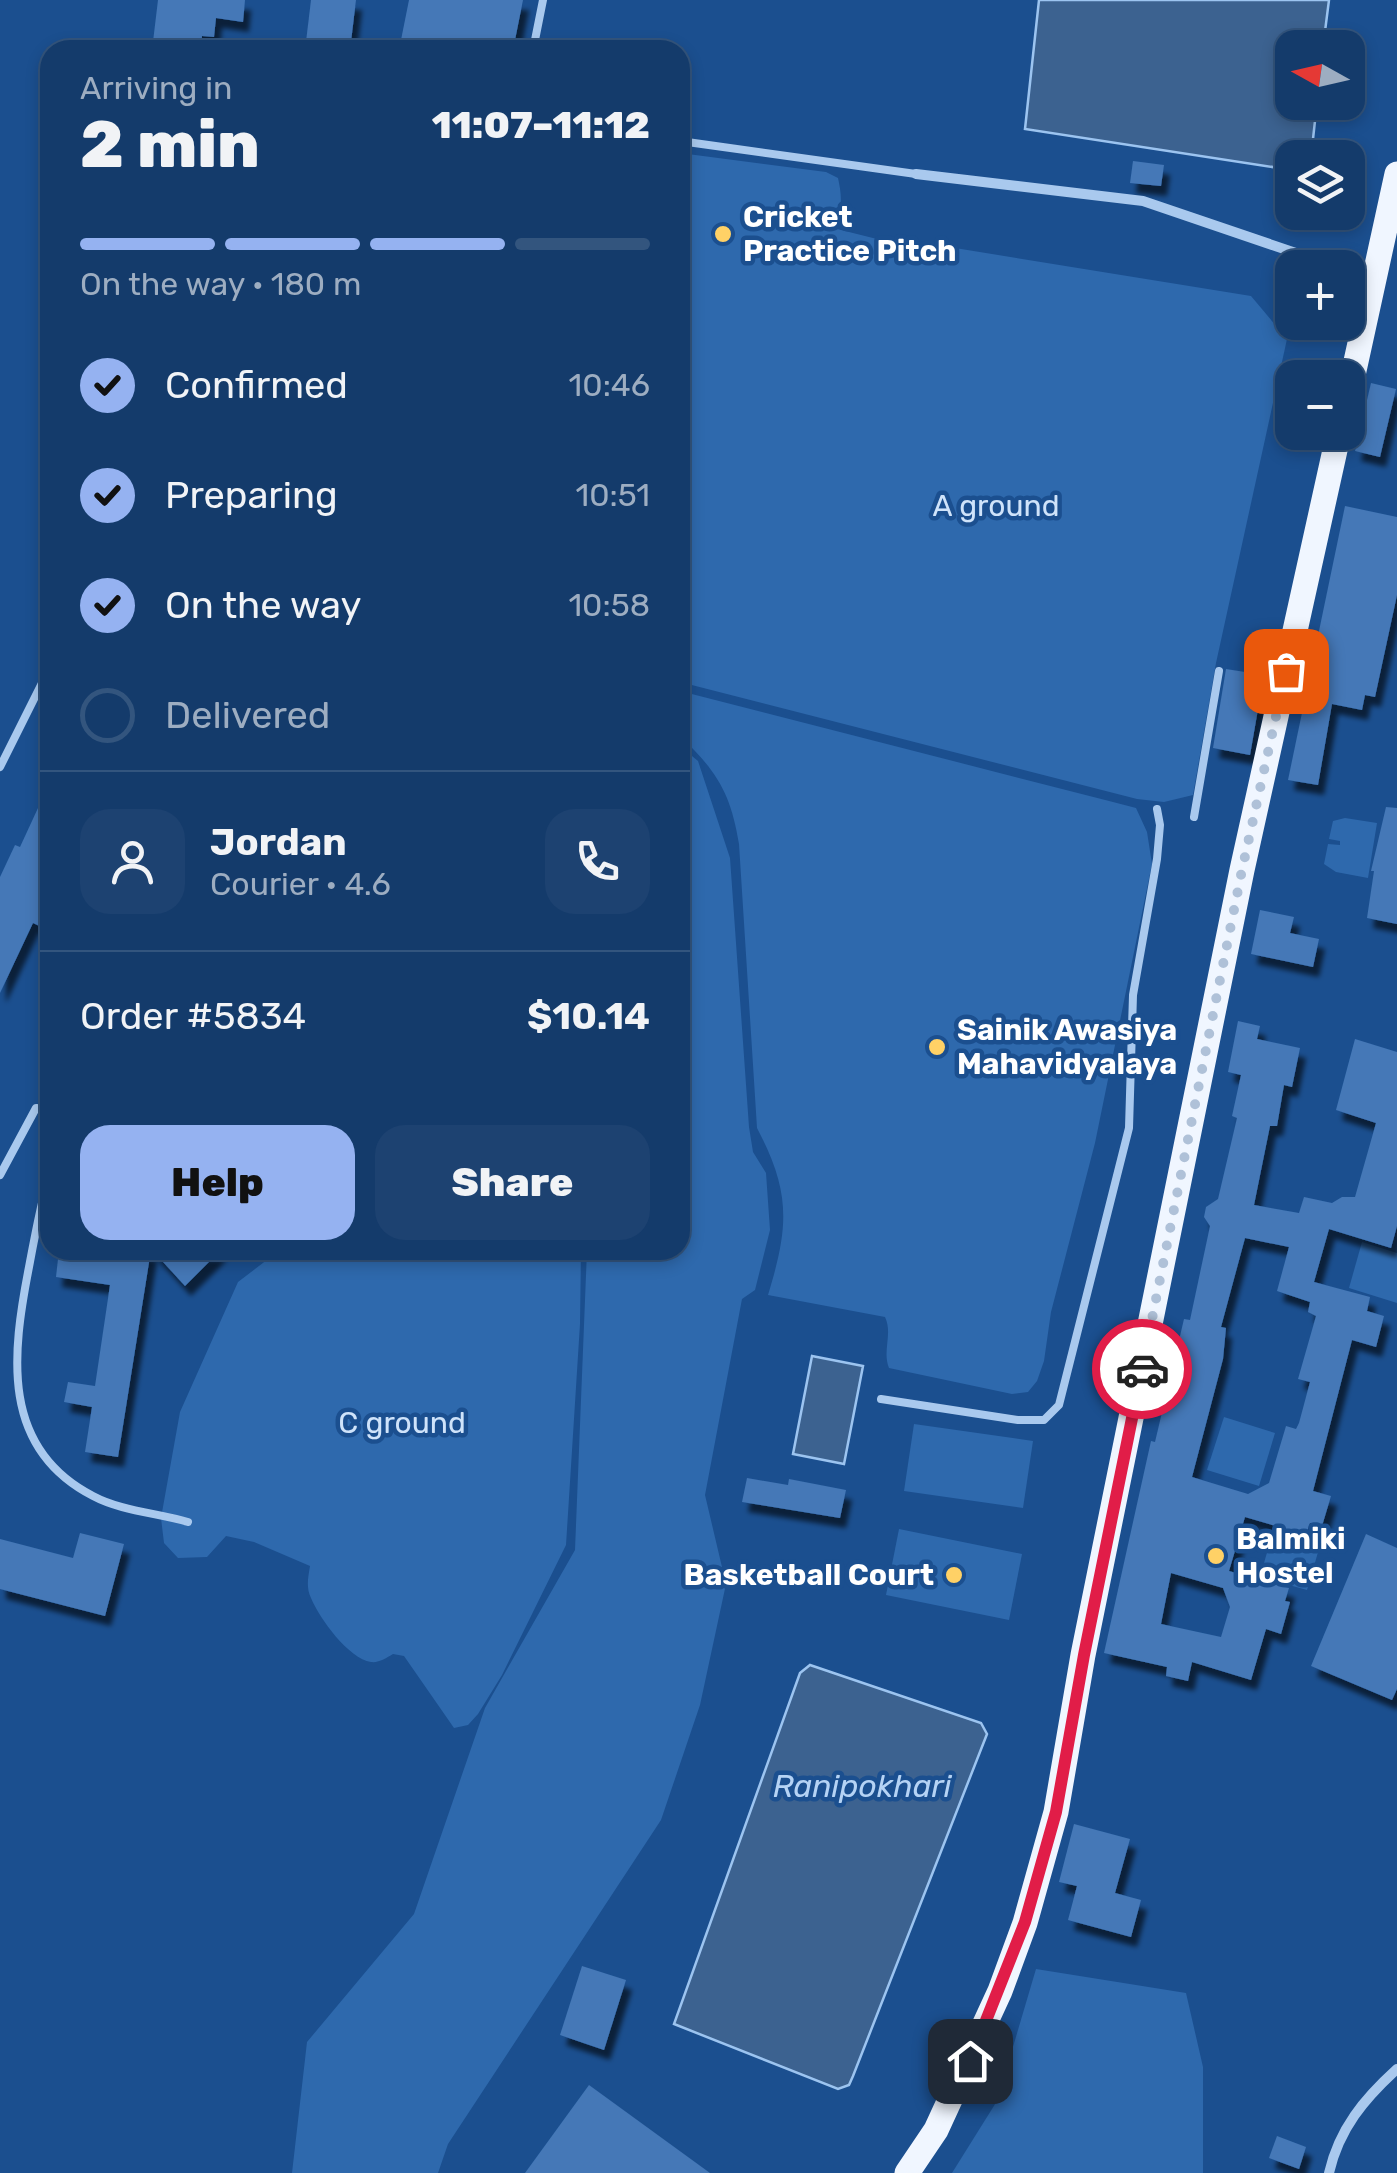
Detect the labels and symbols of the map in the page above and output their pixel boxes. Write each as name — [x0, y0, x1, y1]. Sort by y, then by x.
north arrow — [1275, 30, 1365, 120]
place label: Cricket Practice Pitch — [743, 199, 957, 269]
marker: Cricket Practice Pitch — [712, 223, 734, 245]
park label: A ground — [933, 488, 1059, 524]
pin — [1244, 629, 1329, 714]
place label: Sainik Awasiya Mahavidyalaya — [957, 1012, 1177, 1082]
marker: Sainik Awasiya Mahavidyalaya — [926, 1036, 948, 1058]
courier — [1092, 1319, 1192, 1419]
park label: C ground — [338, 1405, 466, 1441]
place label: Balmiki Hostel — [1236, 1521, 1346, 1591]
marker: Balmiki Hostel — [1205, 1545, 1227, 1567]
place label: Basketball Court — [684, 1557, 934, 1593]
marker: Basketball Court — [943, 1564, 965, 1586]
water label: Ranipokhari — [773, 1767, 953, 1805]
pin — [928, 2019, 1013, 2104]

